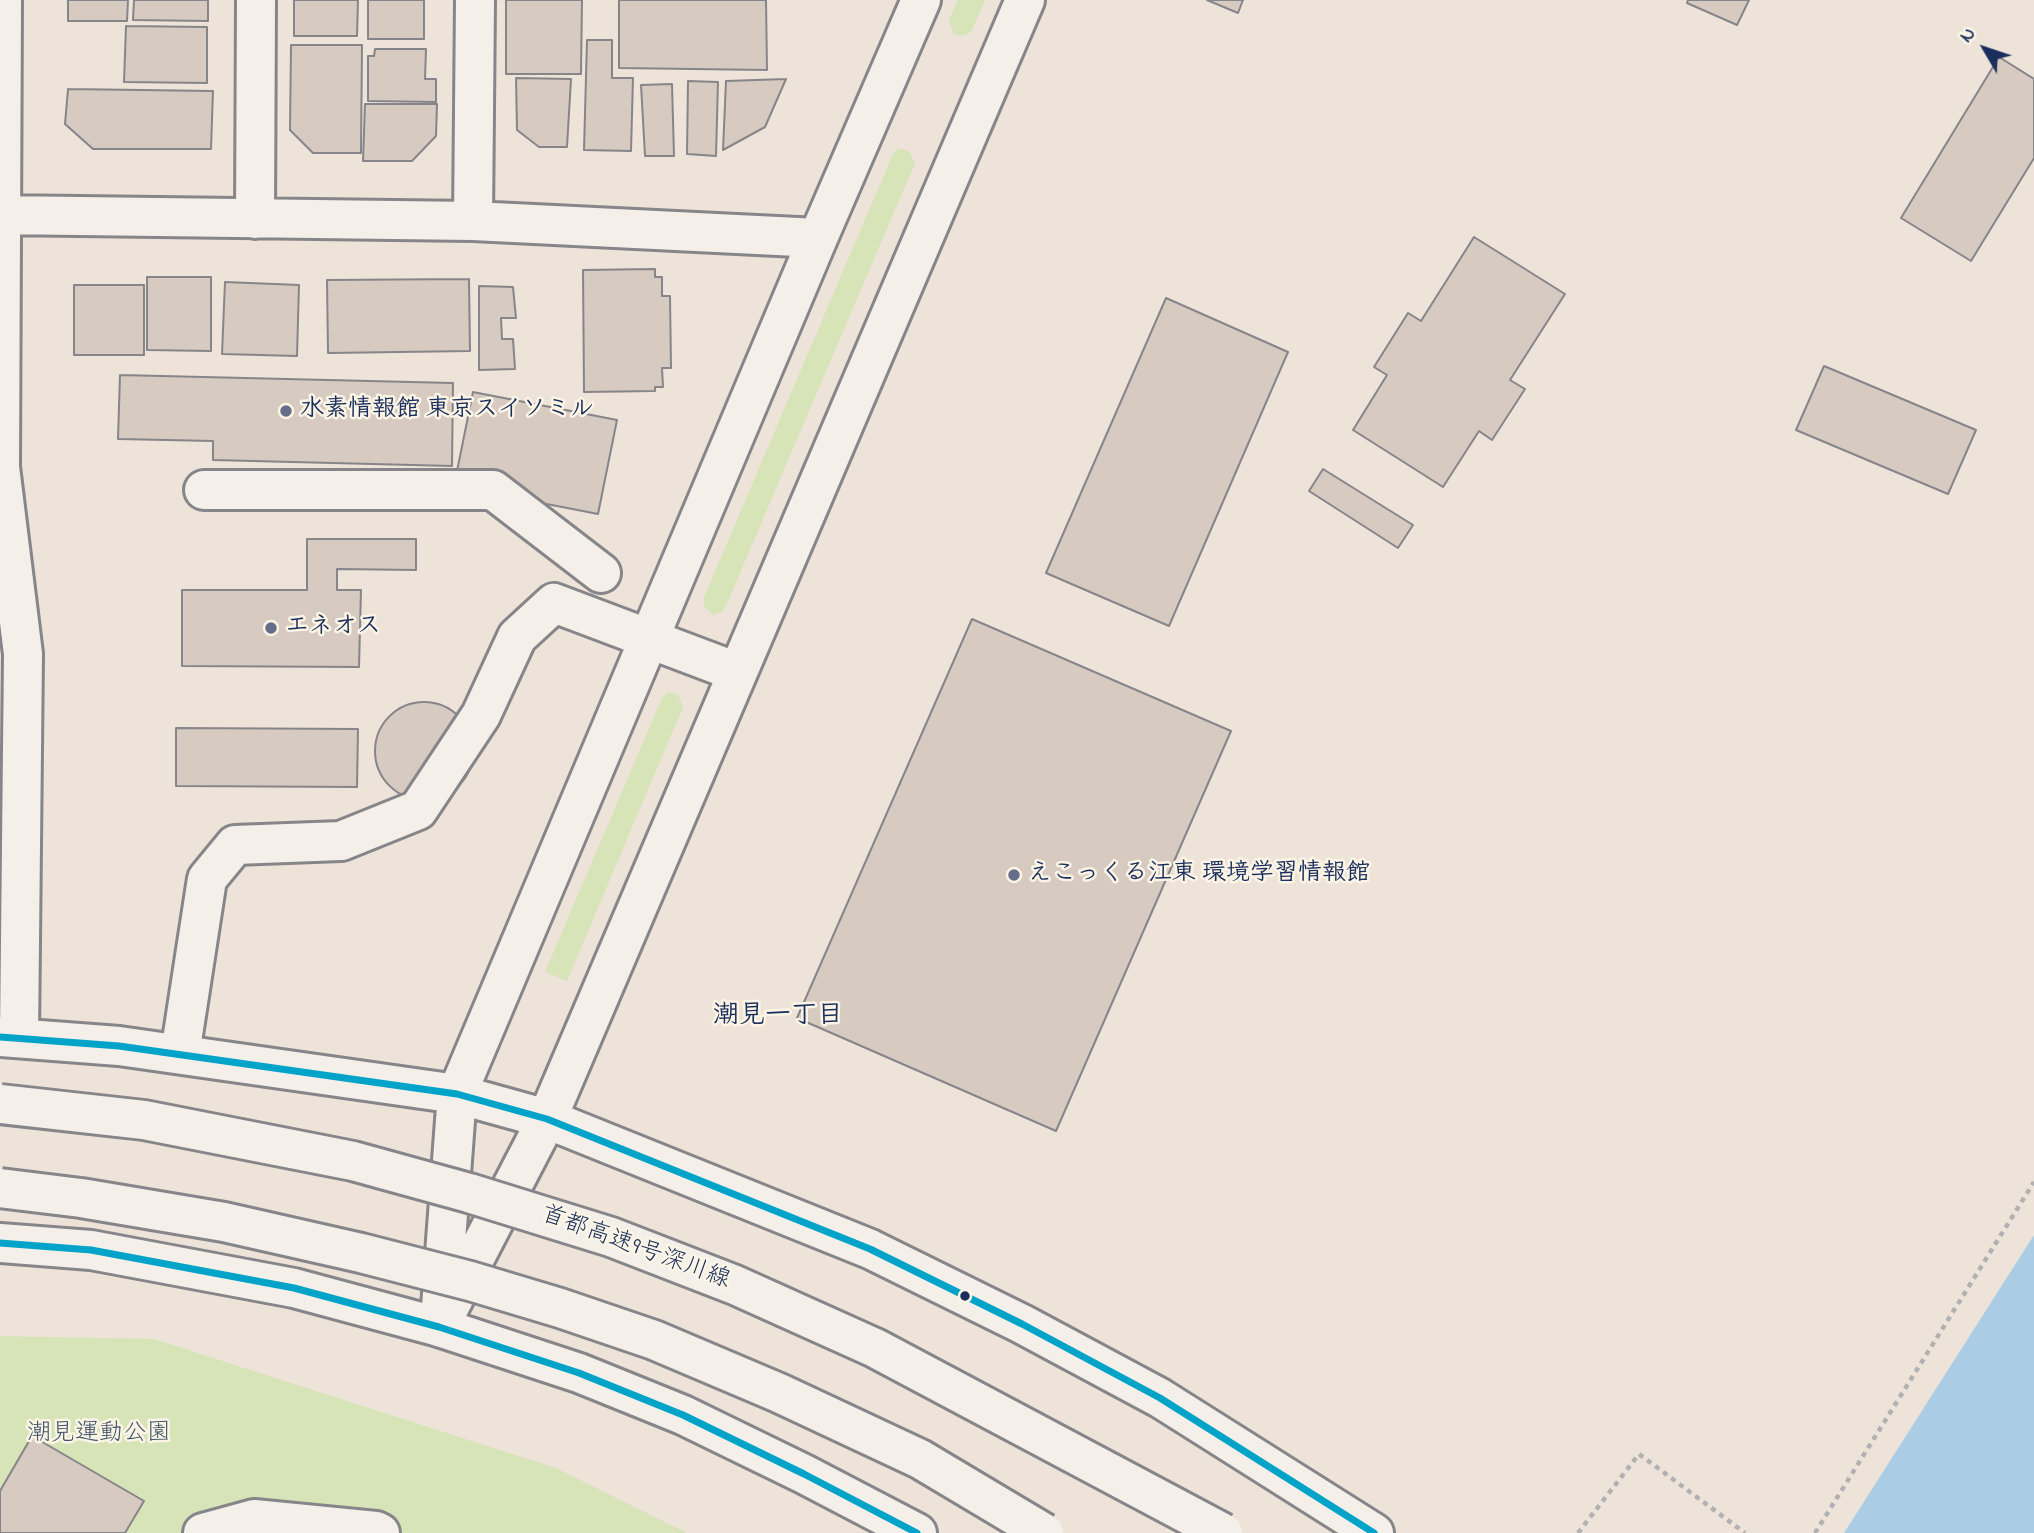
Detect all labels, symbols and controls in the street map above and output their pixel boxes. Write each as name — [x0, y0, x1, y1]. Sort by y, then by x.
north arrow — [1950, 14, 2020, 84]
text: N — [1954, 22, 1983, 49]
place label: 水素情報館 東京スイソミル — [300, 397, 594, 425]
marker: 水素情報館 東京スイソミル — [278, 403, 294, 419]
place label: エネオス — [285, 614, 381, 642]
marker: エネオス — [263, 620, 279, 636]
place label: えこっくる江東 環境学習情報館 — [1028, 861, 1370, 889]
marker: えこっくる江東 環境学習情報館 — [1006, 867, 1022, 883]
district label: 潮見一丁目 — [713, 1002, 843, 1034]
street label: 首都高速9号深川線 — [536, 1201, 734, 1297]
unlabelled marker — [958, 1289, 972, 1303]
park label: 潮見運動公園 — [27, 1421, 171, 1449]

